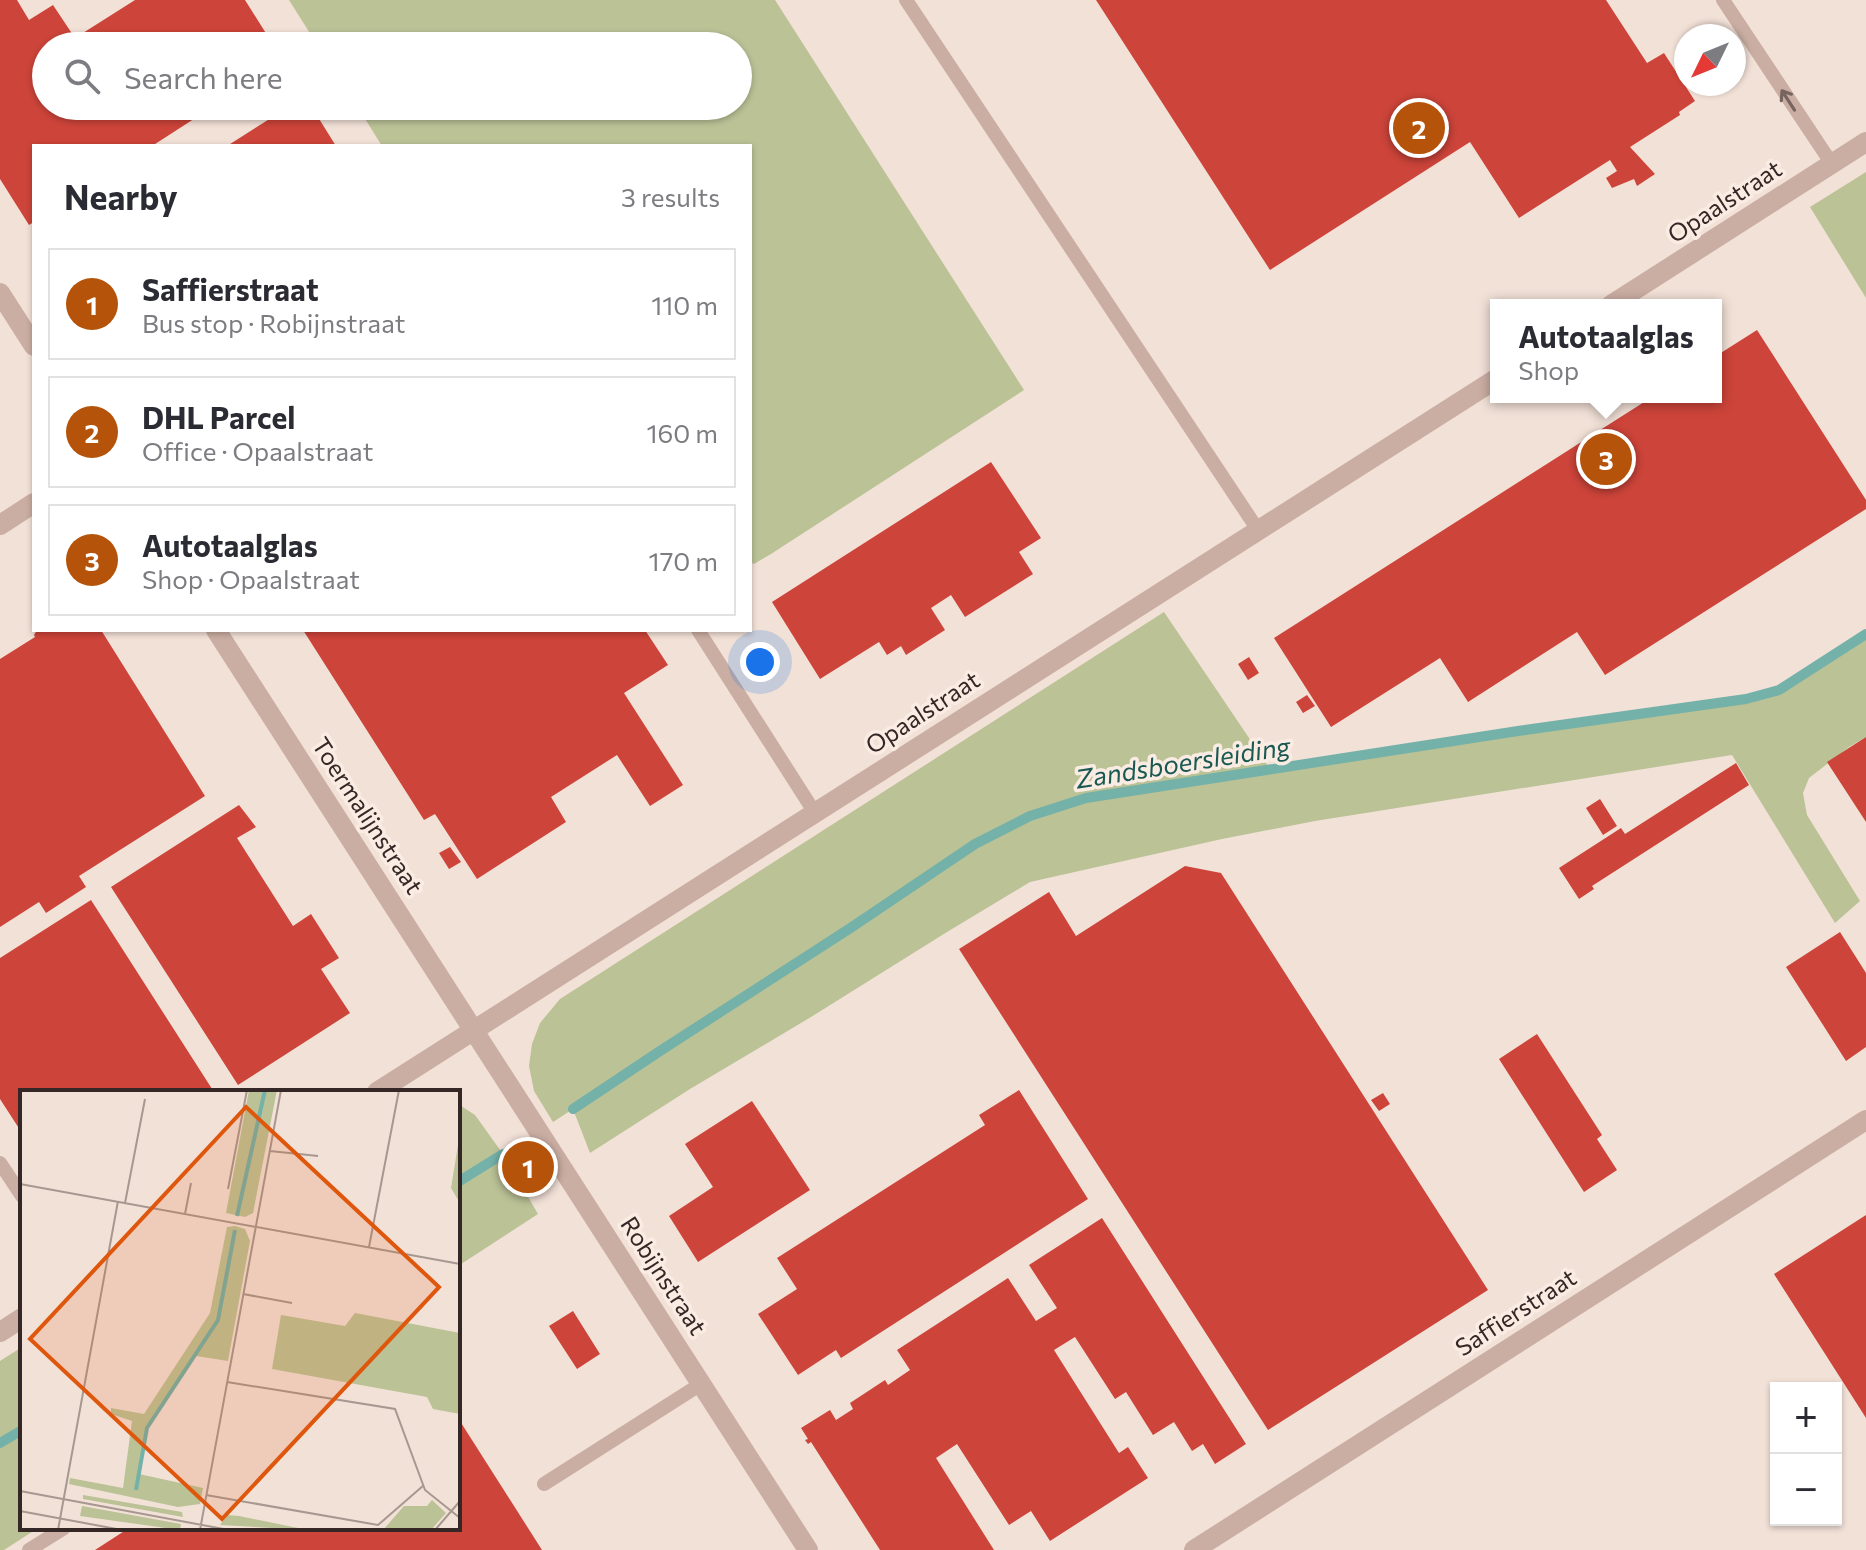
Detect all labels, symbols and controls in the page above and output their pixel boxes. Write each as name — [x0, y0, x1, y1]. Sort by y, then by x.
north arrow — [1674, 24, 1746, 96]
search box — [32, 32, 752, 120]
icon: search — [60, 54, 104, 98]
text: Search here — [124, 58, 283, 95]
one-way arrow — [1780, 89, 1797, 111]
pin: 2 — [1393, 98, 1445, 158]
street label: Opaalstraat — [1662, 153, 1787, 248]
text: Nearby — [64, 175, 178, 217]
text: 3 results — [621, 181, 720, 212]
text: Saffierstraat — [142, 270, 319, 307]
text: 1 — [86, 289, 98, 320]
text: 110 m — [651, 289, 718, 320]
popup — [1490, 299, 1722, 403]
text: Bus stop · Robijnstraat — [142, 307, 405, 338]
text: Autotaalglas — [1518, 317, 1694, 354]
text: Shop — [1518, 354, 1579, 385]
text: DHL Parcel — [142, 398, 295, 435]
text: 2 — [85, 417, 99, 448]
text: 160 m — [646, 417, 718, 448]
pin: 3 — [1580, 429, 1632, 489]
text: Office · Opaalstraat — [142, 435, 373, 466]
text: Autotaalglas — [142, 526, 318, 563]
text: 3 — [84, 545, 100, 576]
text: 170 m — [649, 545, 718, 576]
text: Shop · Opaalstraat — [142, 563, 360, 594]
your location — [740, 642, 780, 682]
street label: Opaalstraat — [860, 664, 985, 759]
water label: Zandsboersleiding — [1072, 729, 1293, 794]
street label: Toermalijnstraat — [307, 731, 430, 899]
inset map — [20, 1090, 460, 1530]
pin: 1 — [502, 1137, 554, 1197]
street label: Robijnstraat — [615, 1211, 713, 1340]
street label: Saffierstraat — [1449, 1262, 1581, 1361]
map controls — [1770, 1382, 1842, 1526]
button: + — [1770, 1382, 1842, 1454]
button: − — [1770, 1454, 1842, 1526]

